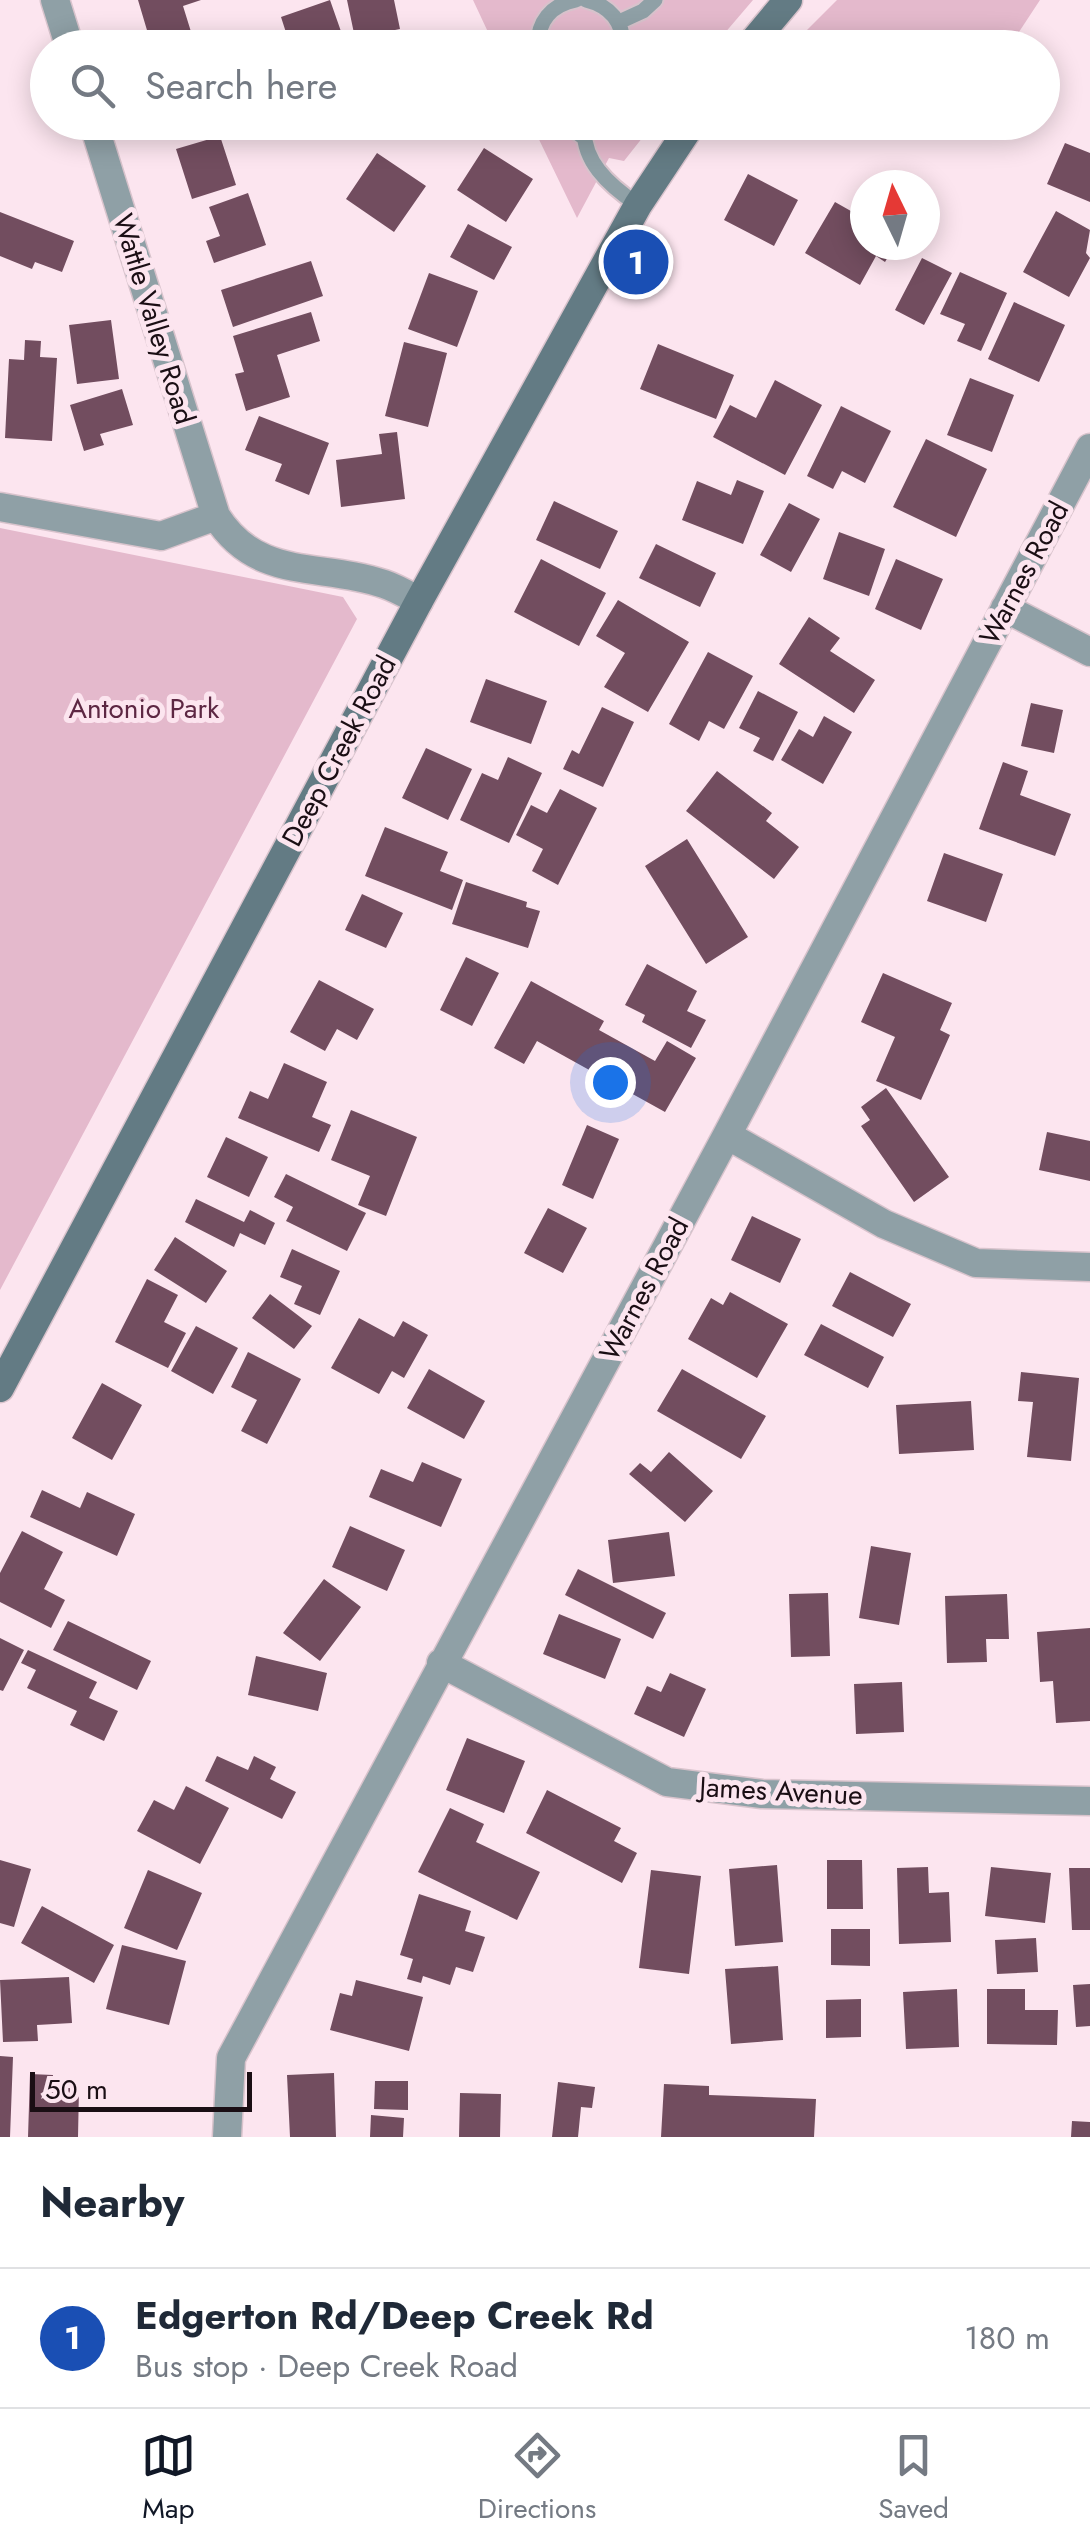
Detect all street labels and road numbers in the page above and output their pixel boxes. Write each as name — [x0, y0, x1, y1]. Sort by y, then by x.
street label: Wattle Valley Road — [102, 209, 206, 429]
street label: Warnes Road — [969, 494, 1079, 652]
street label: Deep Creek Road — [271, 648, 407, 854]
street label: Warnes Road — [589, 1210, 699, 1368]
street label: James Avenue — [694, 1766, 864, 1816]

